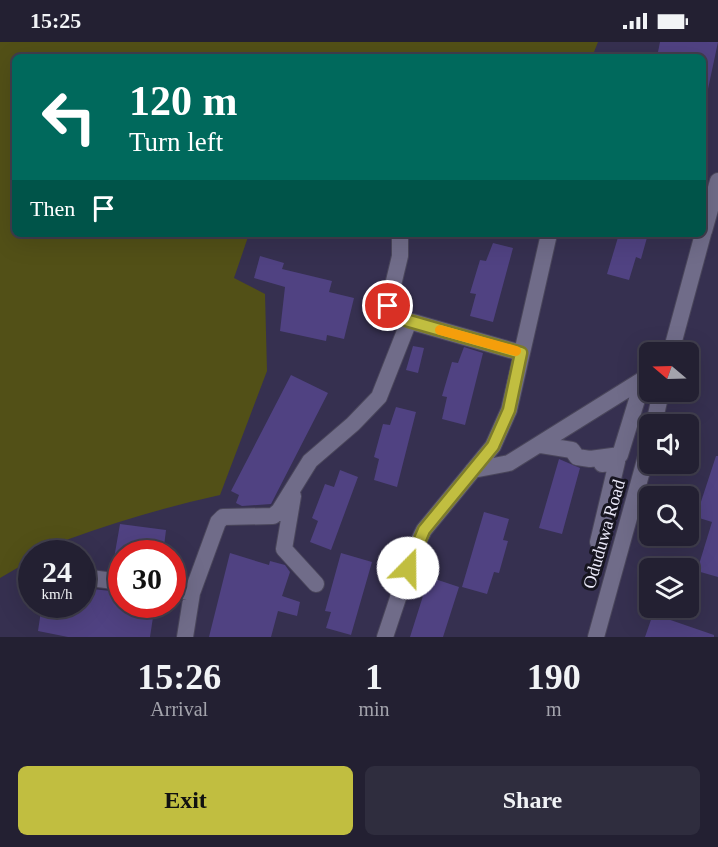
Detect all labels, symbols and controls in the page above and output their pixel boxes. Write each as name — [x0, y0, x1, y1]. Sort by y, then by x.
text: 15:25 — [30, 8, 81, 33]
icon: left — [30, 78, 108, 156]
text: 120 m — [129, 78, 238, 124]
text: Turn left — [129, 127, 223, 157]
icon: arrive — [87, 192, 120, 225]
text: Then — [30, 196, 75, 221]
pin — [362, 280, 413, 331]
icon: arrive — [371, 289, 404, 322]
north arrow — [639, 342, 699, 402]
map controls — [639, 342, 699, 618]
button: sound — [639, 414, 699, 474]
street label: Oduduwa Road — [579, 477, 629, 591]
button: search — [639, 486, 699, 546]
position arrow — [376, 536, 440, 600]
speed limit sign: 30 — [108, 540, 186, 618]
text: 24 — [42, 555, 72, 588]
button: layers — [639, 558, 699, 618]
text: km/h — [42, 586, 72, 602]
text: 15:26 — [137, 657, 221, 697]
text: 1 — [365, 657, 383, 697]
text: 190 — [527, 657, 581, 697]
text: Arrival — [150, 698, 208, 720]
text: min — [358, 698, 390, 720]
text: m — [546, 698, 562, 720]
button: Exit — [18, 766, 353, 835]
button: Share — [365, 766, 700, 835]

